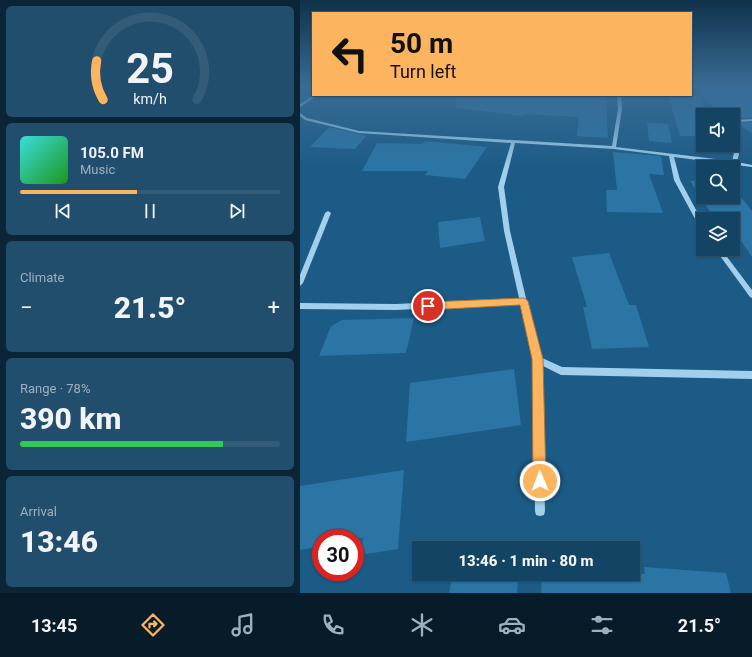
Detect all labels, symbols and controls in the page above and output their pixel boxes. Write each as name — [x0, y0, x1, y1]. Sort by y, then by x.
text: 50 m — [390, 27, 453, 60]
icon: left — [324, 28, 376, 80]
text: 25 — [126, 44, 174, 93]
text: Turn left — [390, 61, 456, 82]
text: km/h — [133, 90, 167, 106]
map controls — [696, 108, 740, 256]
button: sound — [696, 108, 740, 152]
text: 105.0 FM — [80, 144, 144, 162]
button: search — [696, 160, 740, 204]
text: Music — [80, 162, 115, 177]
icon: previous — [52, 200, 74, 222]
icon: pause — [139, 200, 161, 222]
icon: next — [226, 200, 248, 222]
button: layers — [696, 212, 740, 256]
text: Climate — [20, 270, 64, 285]
pin — [411, 289, 445, 323]
text: 21.5° — [114, 290, 186, 325]
text: − — [20, 295, 33, 320]
text: + — [268, 295, 280, 320]
icon: arrive — [417, 295, 439, 317]
text: Range · 78% — [20, 381, 90, 396]
text: 390 km — [20, 401, 122, 436]
position arrow — [519, 460, 561, 502]
text: Arrival — [20, 504, 57, 519]
text: 13:46 — [20, 524, 98, 559]
speed limit sign: 30 — [312, 529, 364, 581]
text: 13:46 · 1 min · 80 m — [458, 552, 594, 570]
icon: directions — [139, 611, 167, 639]
icon: music — [229, 611, 257, 639]
icon: phone — [319, 611, 347, 639]
icon: climate — [408, 611, 436, 639]
icon: car — [498, 611, 526, 639]
icon: filters — [588, 611, 616, 639]
text: 13:45 — [31, 615, 77, 636]
text: 21.5° — [678, 615, 721, 636]

